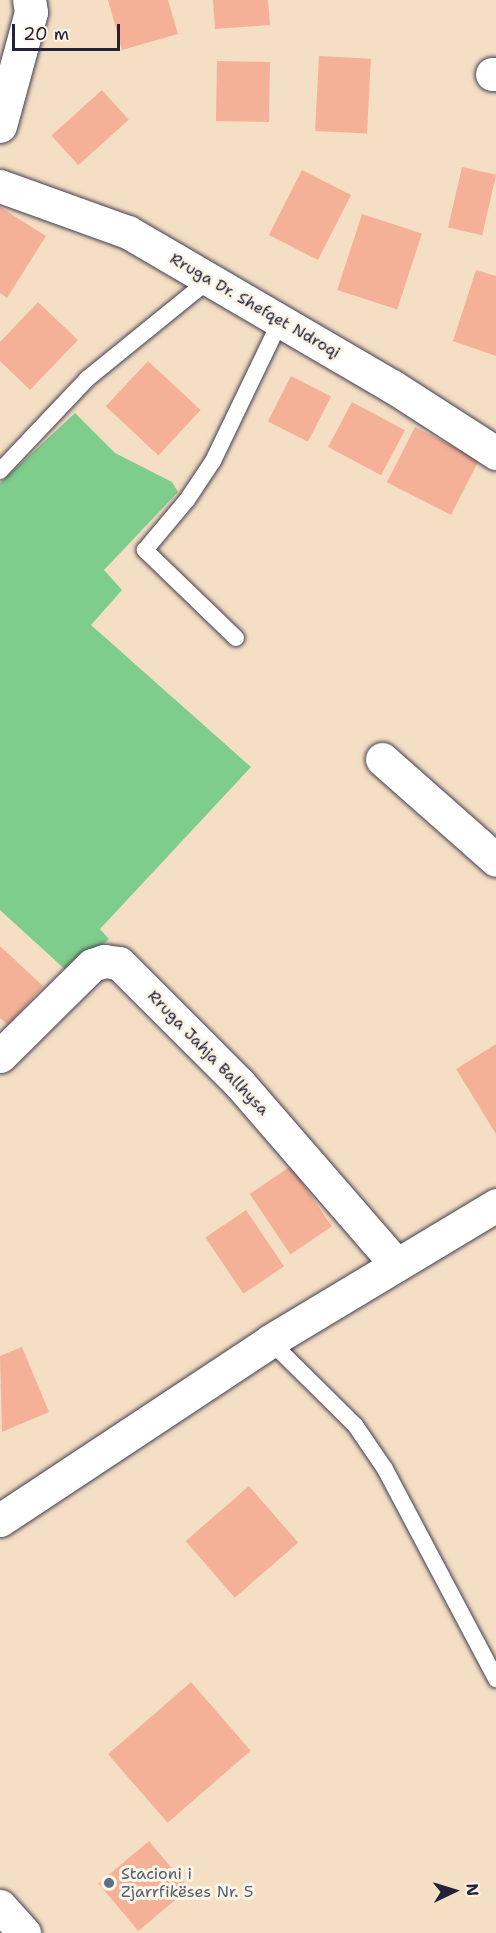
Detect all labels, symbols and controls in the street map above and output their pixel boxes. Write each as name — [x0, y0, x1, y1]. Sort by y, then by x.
scale bar — [15, 12, 123, 50]
text: 20 m — [23, 22, 69, 46]
street label: Rruga Dr. Shefqet Ndroqi — [166, 249, 344, 363]
street label: Rruga Jahja Ballhysa — [143, 987, 273, 1119]
north arrow — [424, 1861, 484, 1921]
place label: Stacioni i Zjarrfikëses Nr. 5 — [121, 1864, 254, 1902]
marker: Stacioni i Zjarrfikëses Nr. 5 — [102, 1876, 116, 1890]
text: N — [462, 1883, 483, 1897]

